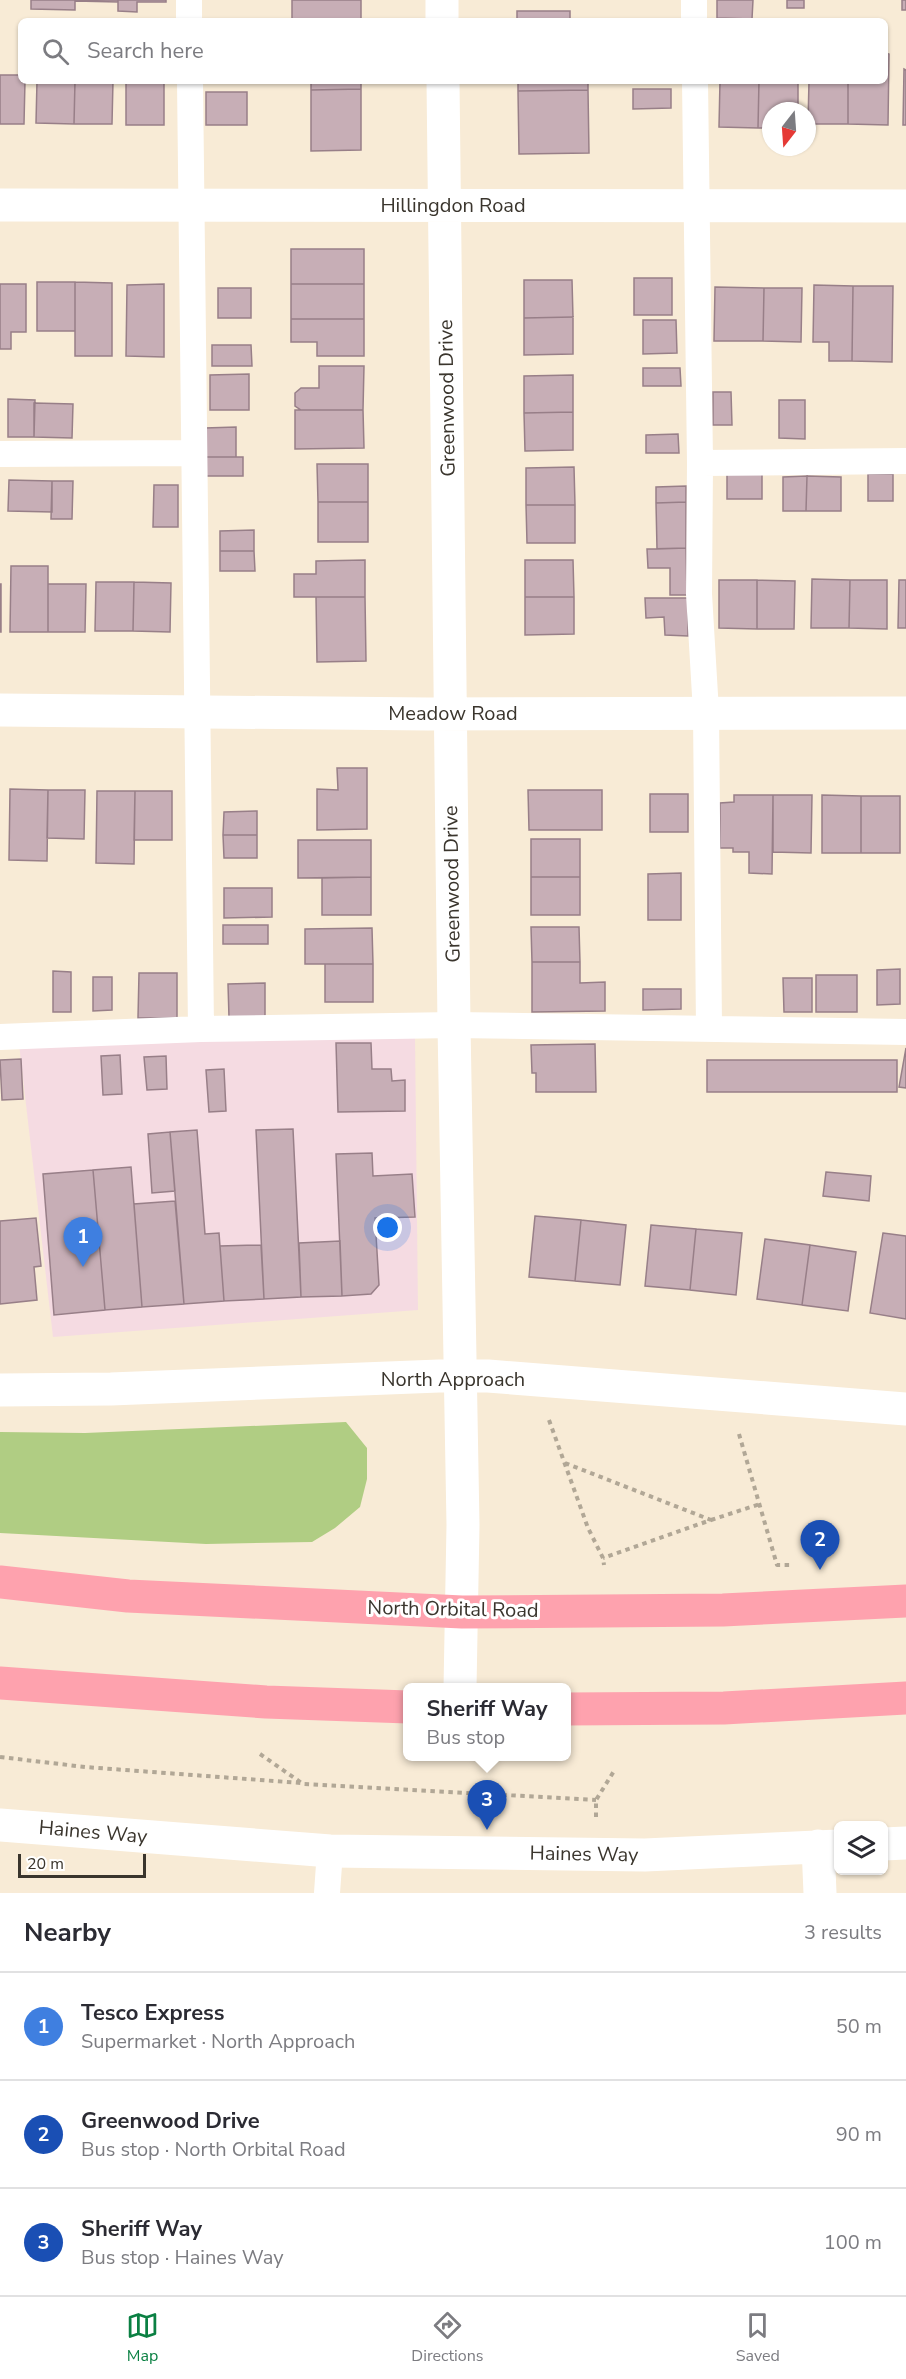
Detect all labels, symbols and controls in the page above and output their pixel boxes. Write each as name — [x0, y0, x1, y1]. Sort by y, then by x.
search box — [18, 18, 888, 84]
icon: search — [39, 35, 72, 68]
text: Search here — [87, 36, 204, 66]
north arrow — [762, 102, 816, 156]
street label: Hillingdon Road — [380, 192, 526, 219]
street label: Greenwood Drive — [432, 319, 462, 477]
street label: Meadow Road — [388, 700, 518, 727]
street label: Greenwood Drive — [437, 805, 467, 963]
your location — [373, 1213, 402, 1242]
pin: 1 — [64, 1218, 103, 1267]
street label: North Approach — [381, 1366, 525, 1393]
pin: 2 — [800, 1520, 840, 1570]
street label: North Orbital Road — [367, 1594, 539, 1624]
popup — [403, 1683, 571, 1761]
text: Sheriff Way — [426, 1694, 548, 1724]
text: Bus stop — [426, 1724, 505, 1751]
pin: 3 — [468, 1780, 506, 1830]
street label: Haines Way — [38, 1814, 149, 1850]
map controls — [834, 1821, 888, 1875]
button: layers — [834, 1821, 888, 1875]
street label: Haines Way — [529, 1840, 639, 1868]
scale bar — [18, 1851, 146, 1878]
text: 20 m — [27, 1853, 64, 1875]
text: Nearby — [24, 1915, 111, 1950]
text: 3 results — [804, 1919, 882, 1946]
text: Tesco Express — [81, 1998, 225, 2028]
text: 1 — [38, 2013, 50, 2040]
text: 50 m — [836, 2013, 882, 2040]
text: Supermarket · North Approach — [81, 2028, 355, 2055]
text: Greenwood Drive — [81, 2106, 260, 2136]
text: 2 — [38, 2121, 50, 2148]
text: 90 m — [836, 2121, 882, 2148]
text: Bus stop · North Orbital Road — [81, 2136, 346, 2163]
text: Sheriff Way — [81, 2214, 202, 2244]
text: 3 — [38, 2229, 50, 2256]
text: 100 m — [824, 2229, 882, 2256]
text: Bus stop · Haines Way — [81, 2244, 283, 2271]
tab: Map — [126, 2309, 159, 2367]
tab: Directions — [411, 2309, 483, 2367]
tab: Saved — [736, 2309, 780, 2367]

